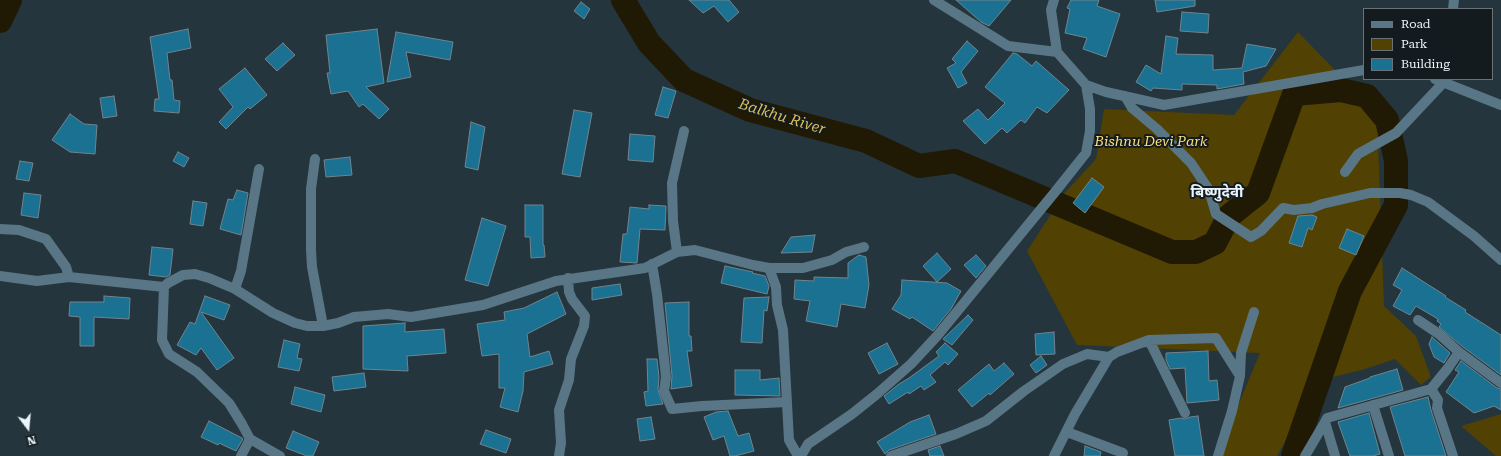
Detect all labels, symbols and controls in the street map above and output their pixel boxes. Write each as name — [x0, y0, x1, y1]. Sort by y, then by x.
legend — [1363, 8, 1493, 80]
text: Road — [1401, 17, 1430, 31]
text: Park — [1401, 37, 1427, 51]
text: Building — [1401, 57, 1450, 71]
water label: Balkhu River — [736, 95, 828, 139]
park label: Bishnu Devi Park — [1095, 134, 1207, 150]
district label: बिष्णुदेवी — [1191, 184, 1243, 202]
north arrow — [8, 408, 48, 448]
text: N — [26, 433, 37, 447]

